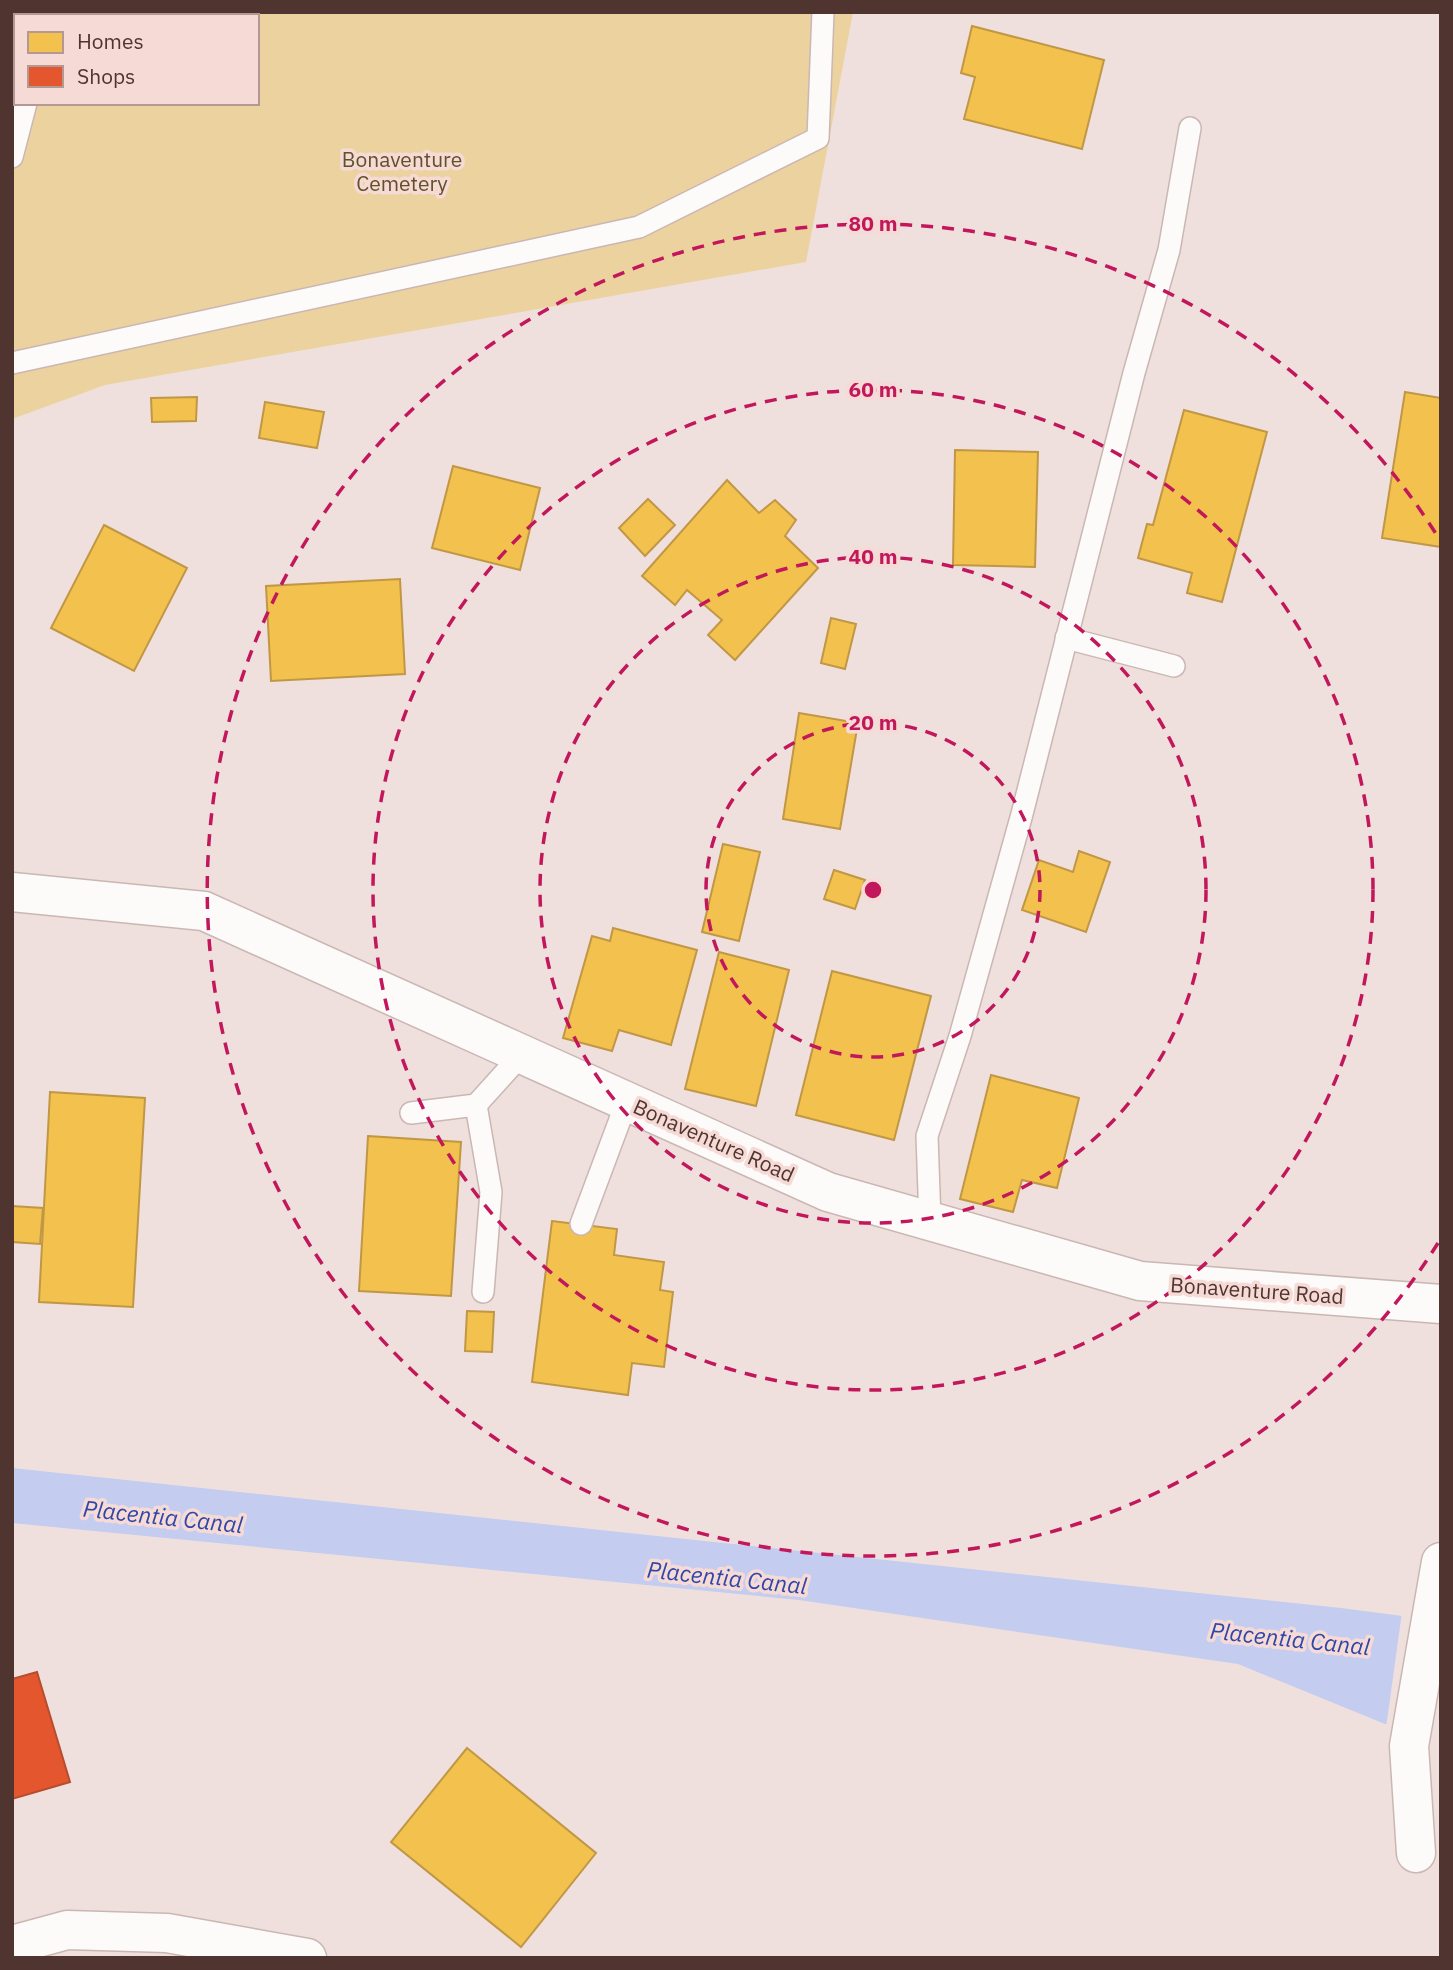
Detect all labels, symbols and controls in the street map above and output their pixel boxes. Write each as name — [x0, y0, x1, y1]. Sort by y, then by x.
legend — [14, 14, 259, 105]
text: Homes — [77, 27, 144, 55]
text: Shops — [77, 62, 135, 90]
park label: Bonaventure Cemetery — [342, 145, 462, 197]
text: 80 m — [849, 209, 897, 237]
text: 60 m — [849, 375, 897, 403]
text: 40 m — [849, 542, 897, 570]
text: 20 m — [849, 708, 897, 736]
centre of rings — [861, 878, 885, 902]
street label: Bonaventure Road — [629, 1092, 799, 1188]
street label: Bonaventure Road — [1169, 1270, 1345, 1310]
water label: Placentia Canal — [82, 1493, 245, 1539]
water label: Placentia Canal — [646, 1554, 809, 1600]
water label: Placentia Canal — [1209, 1615, 1372, 1661]

